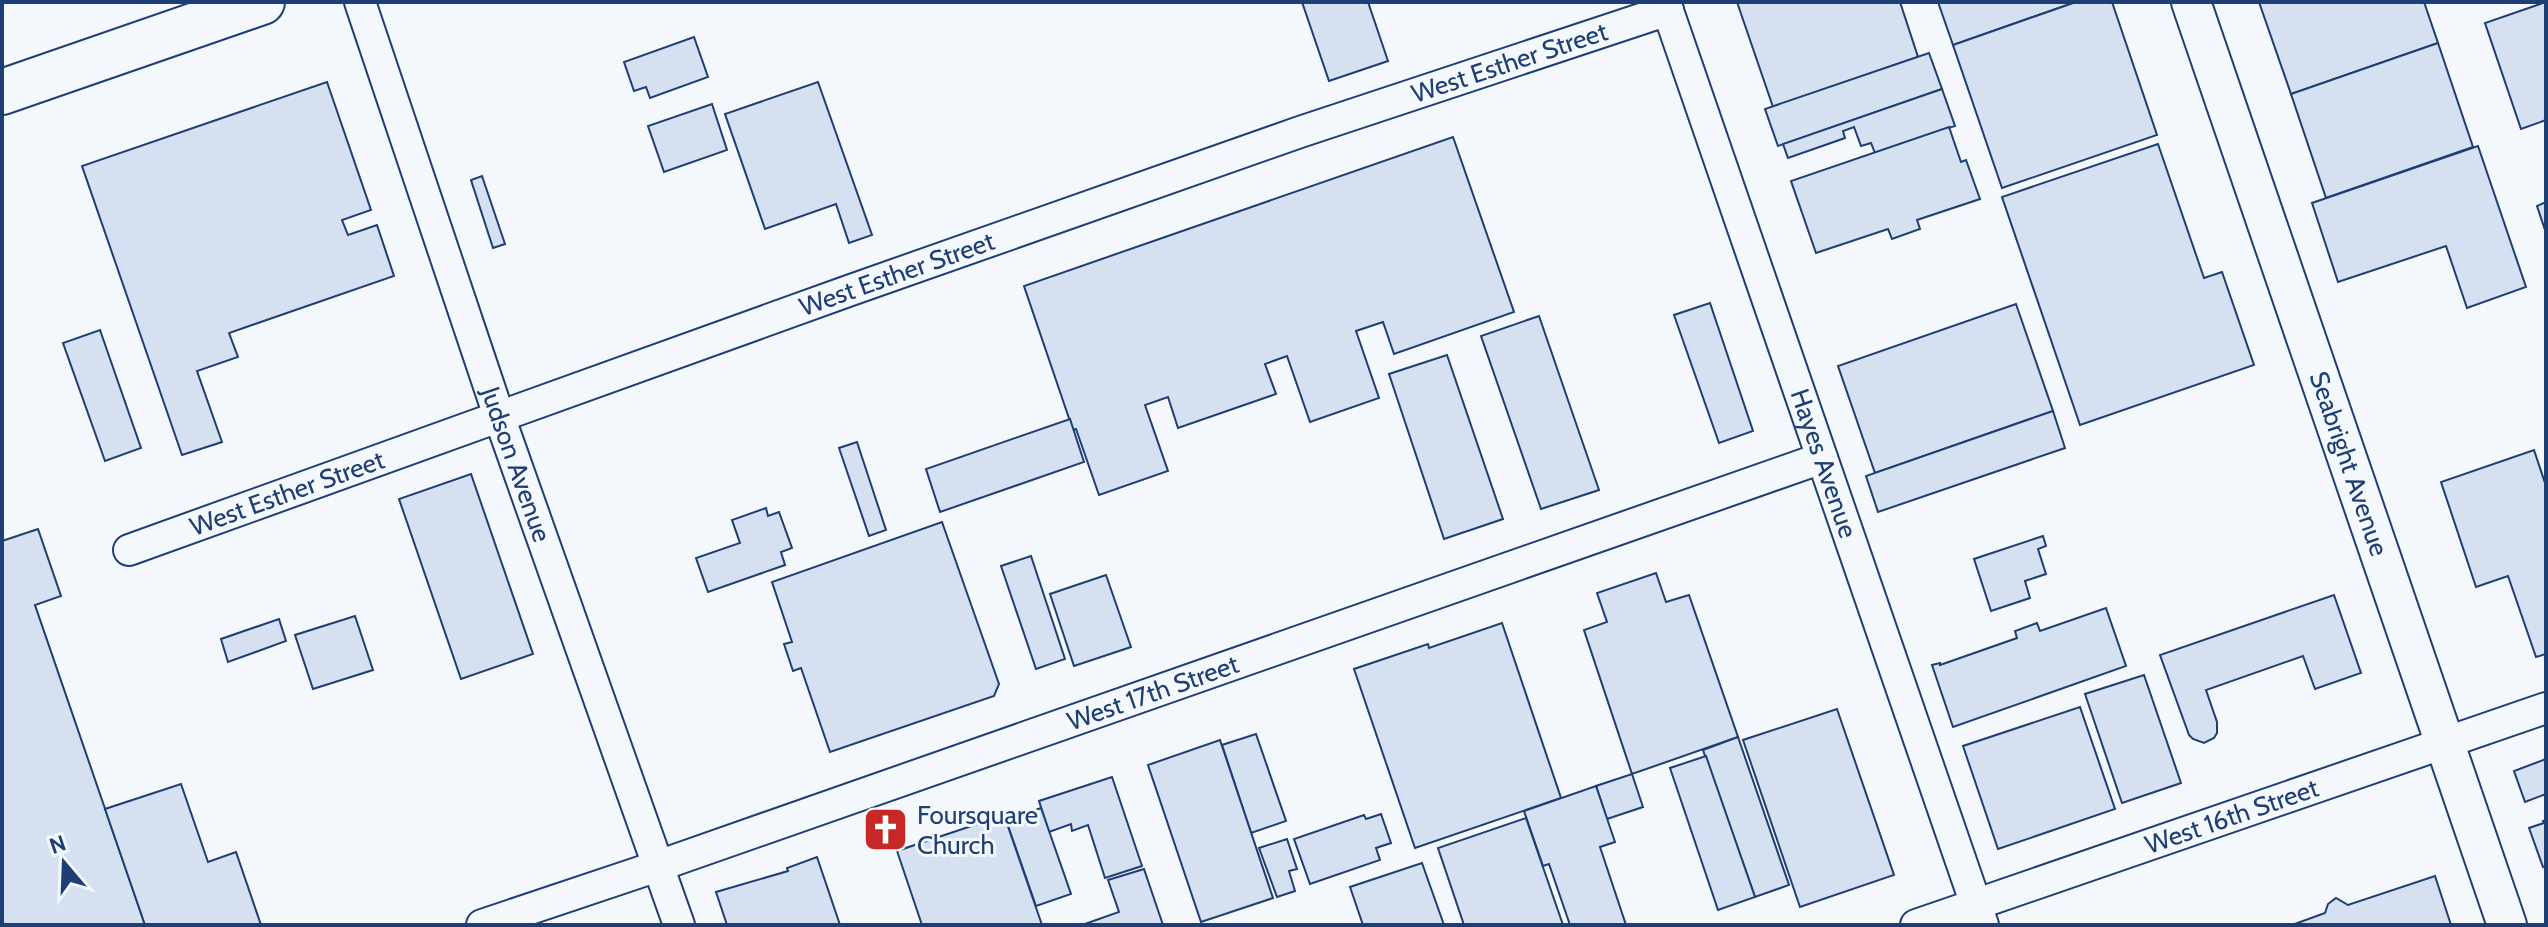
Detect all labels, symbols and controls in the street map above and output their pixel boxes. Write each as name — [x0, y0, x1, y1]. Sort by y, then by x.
street label: West Esther Street — [1407, 15, 1612, 110]
street label: West Esther Street — [795, 225, 999, 323]
street label: Seabright Avenue — [2303, 367, 2395, 560]
street label: Judson Avenue — [474, 382, 558, 546]
street label: Hayes Avenue — [1784, 385, 1864, 542]
street label: West Esther Street — [185, 443, 389, 543]
street label: West 17th Street — [1063, 648, 1243, 737]
street label: West 16th Street — [2141, 772, 2323, 861]
place label: Foursquare Church — [917, 799, 1038, 861]
church icon: Foursquare Church — [862, 806, 910, 854]
north arrow — [24, 823, 104, 903]
text: N — [46, 829, 69, 860]

